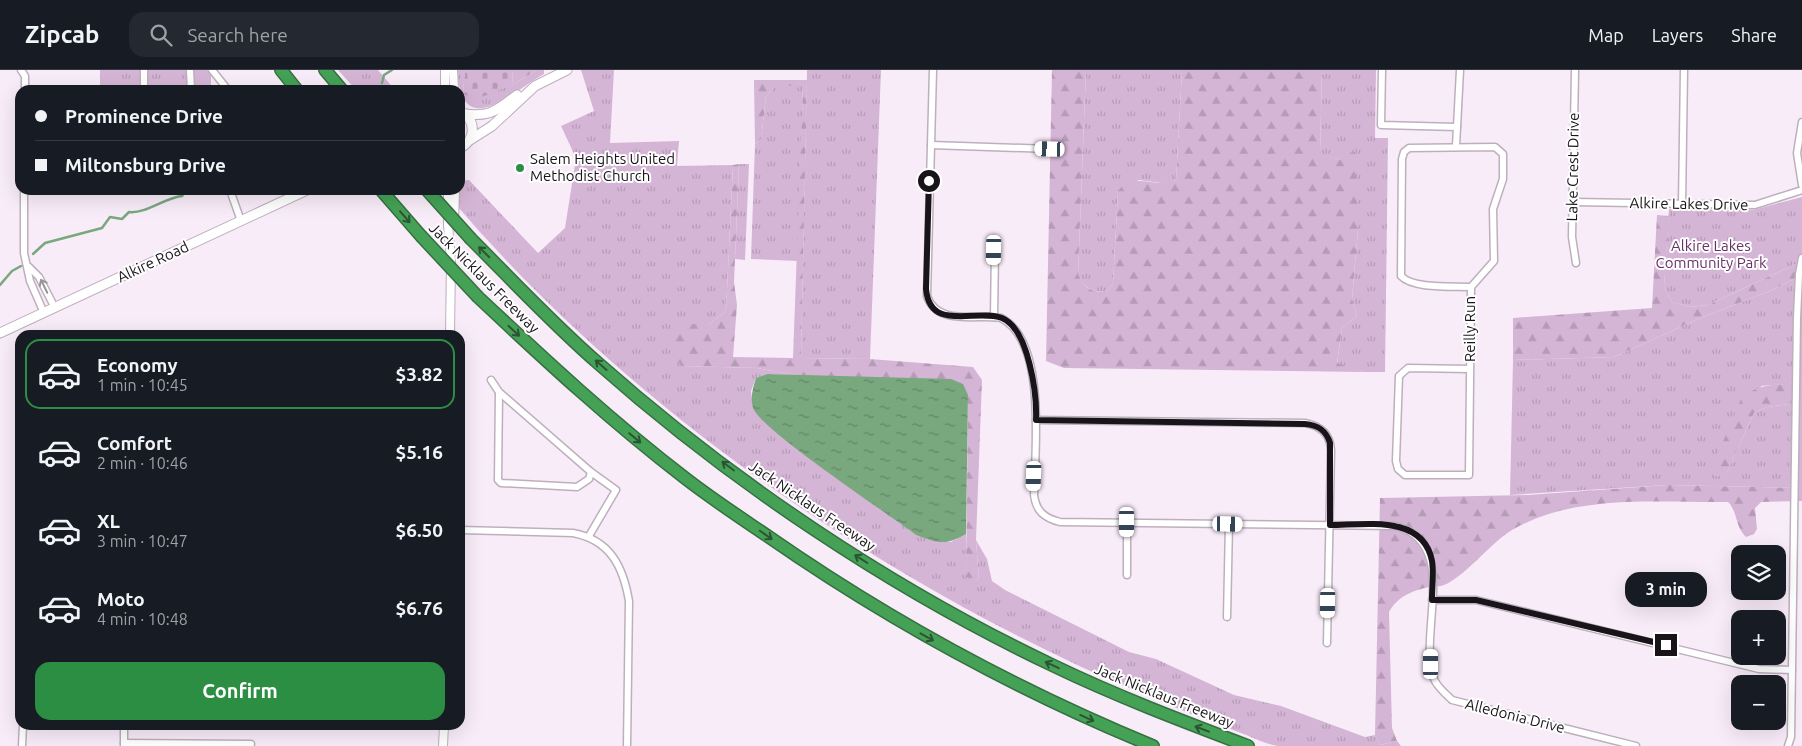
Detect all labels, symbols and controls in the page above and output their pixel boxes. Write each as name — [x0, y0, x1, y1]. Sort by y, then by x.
search box — [129, 12, 479, 57]
text: Zipcab — [25, 21, 99, 48]
icon: search — [147, 21, 175, 49]
text: Search here — [187, 24, 288, 46]
text: Map — [1588, 25, 1624, 45]
text: Layers — [1652, 25, 1703, 45]
text: Share — [1731, 25, 1777, 45]
text: Prominence Drive — [65, 105, 223, 127]
street label: Lake Crest Drive — [1563, 112, 1582, 222]
car — [1034, 141, 1065, 157]
place label: Salem Heights United Methodist Church — [530, 150, 675, 184]
text: Miltonsburg Drive — [65, 154, 226, 176]
marker: Salem Heights United Methodist Church — [514, 162, 526, 174]
route start — [918, 170, 940, 192]
street label: Alkire Lakes Drive — [1630, 194, 1748, 213]
one-way arrow — [399, 211, 411, 224]
street label: Jack Nicklaus Freeway — [426, 219, 543, 336]
car — [986, 235, 1001, 265]
park label: Alkire Lakes Community Park — [1655, 237, 1767, 271]
street label: Alkire Road — [114, 238, 191, 285]
one-way arrow — [478, 246, 490, 258]
one-way arrow — [39, 279, 48, 294]
street label: Reilly Run — [1461, 296, 1478, 362]
one-way arrow — [507, 325, 520, 337]
icon: car — [37, 352, 82, 397]
text: Economy — [97, 354, 178, 376]
one-way arrow — [594, 360, 607, 371]
text: $3.82 — [395, 363, 443, 385]
text: 1 min · 10:45 — [97, 376, 188, 394]
icon: car — [37, 430, 82, 475]
text: Comfort — [97, 432, 172, 454]
one-way arrow — [629, 433, 642, 444]
text: $5.16 — [395, 441, 443, 463]
text: 2 min · 10:46 — [97, 454, 188, 472]
street label: Jack Nicklaus Freeway — [746, 457, 879, 554]
one-way arrow — [722, 461, 735, 472]
car — [1025, 461, 1042, 491]
car — [1119, 507, 1134, 537]
icon: car — [37, 508, 82, 553]
text: XL — [97, 510, 120, 532]
car — [1212, 516, 1243, 532]
text: $6.50 — [395, 519, 443, 541]
one-way arrow — [758, 530, 772, 540]
text: 3 min · 10:47 — [97, 532, 188, 550]
map controls — [1731, 545, 1786, 730]
button: layers — [1731, 545, 1786, 600]
one-way arrow — [855, 554, 869, 564]
callout: 3 min — [1625, 572, 1707, 608]
text: 3 min — [1646, 580, 1686, 598]
icon: car — [37, 586, 82, 631]
text: Moto — [97, 588, 145, 610]
car — [1320, 588, 1335, 618]
text: $6.76 — [395, 597, 443, 619]
text: 4 min · 10:48 — [97, 610, 188, 628]
button: + — [1731, 610, 1786, 665]
one-way arrow — [919, 632, 934, 642]
route end — [1655, 634, 1677, 656]
car — [1423, 649, 1438, 679]
one-way arrow — [1045, 660, 1060, 670]
street label: Jack Nicklaus Freeway — [1092, 660, 1236, 731]
button: Confirm — [35, 662, 445, 720]
button: − — [1731, 675, 1786, 730]
street label: Alledonia Drive — [1463, 695, 1567, 736]
one-way arrow — [1079, 714, 1094, 724]
one-way arrow — [1195, 724, 1210, 733]

